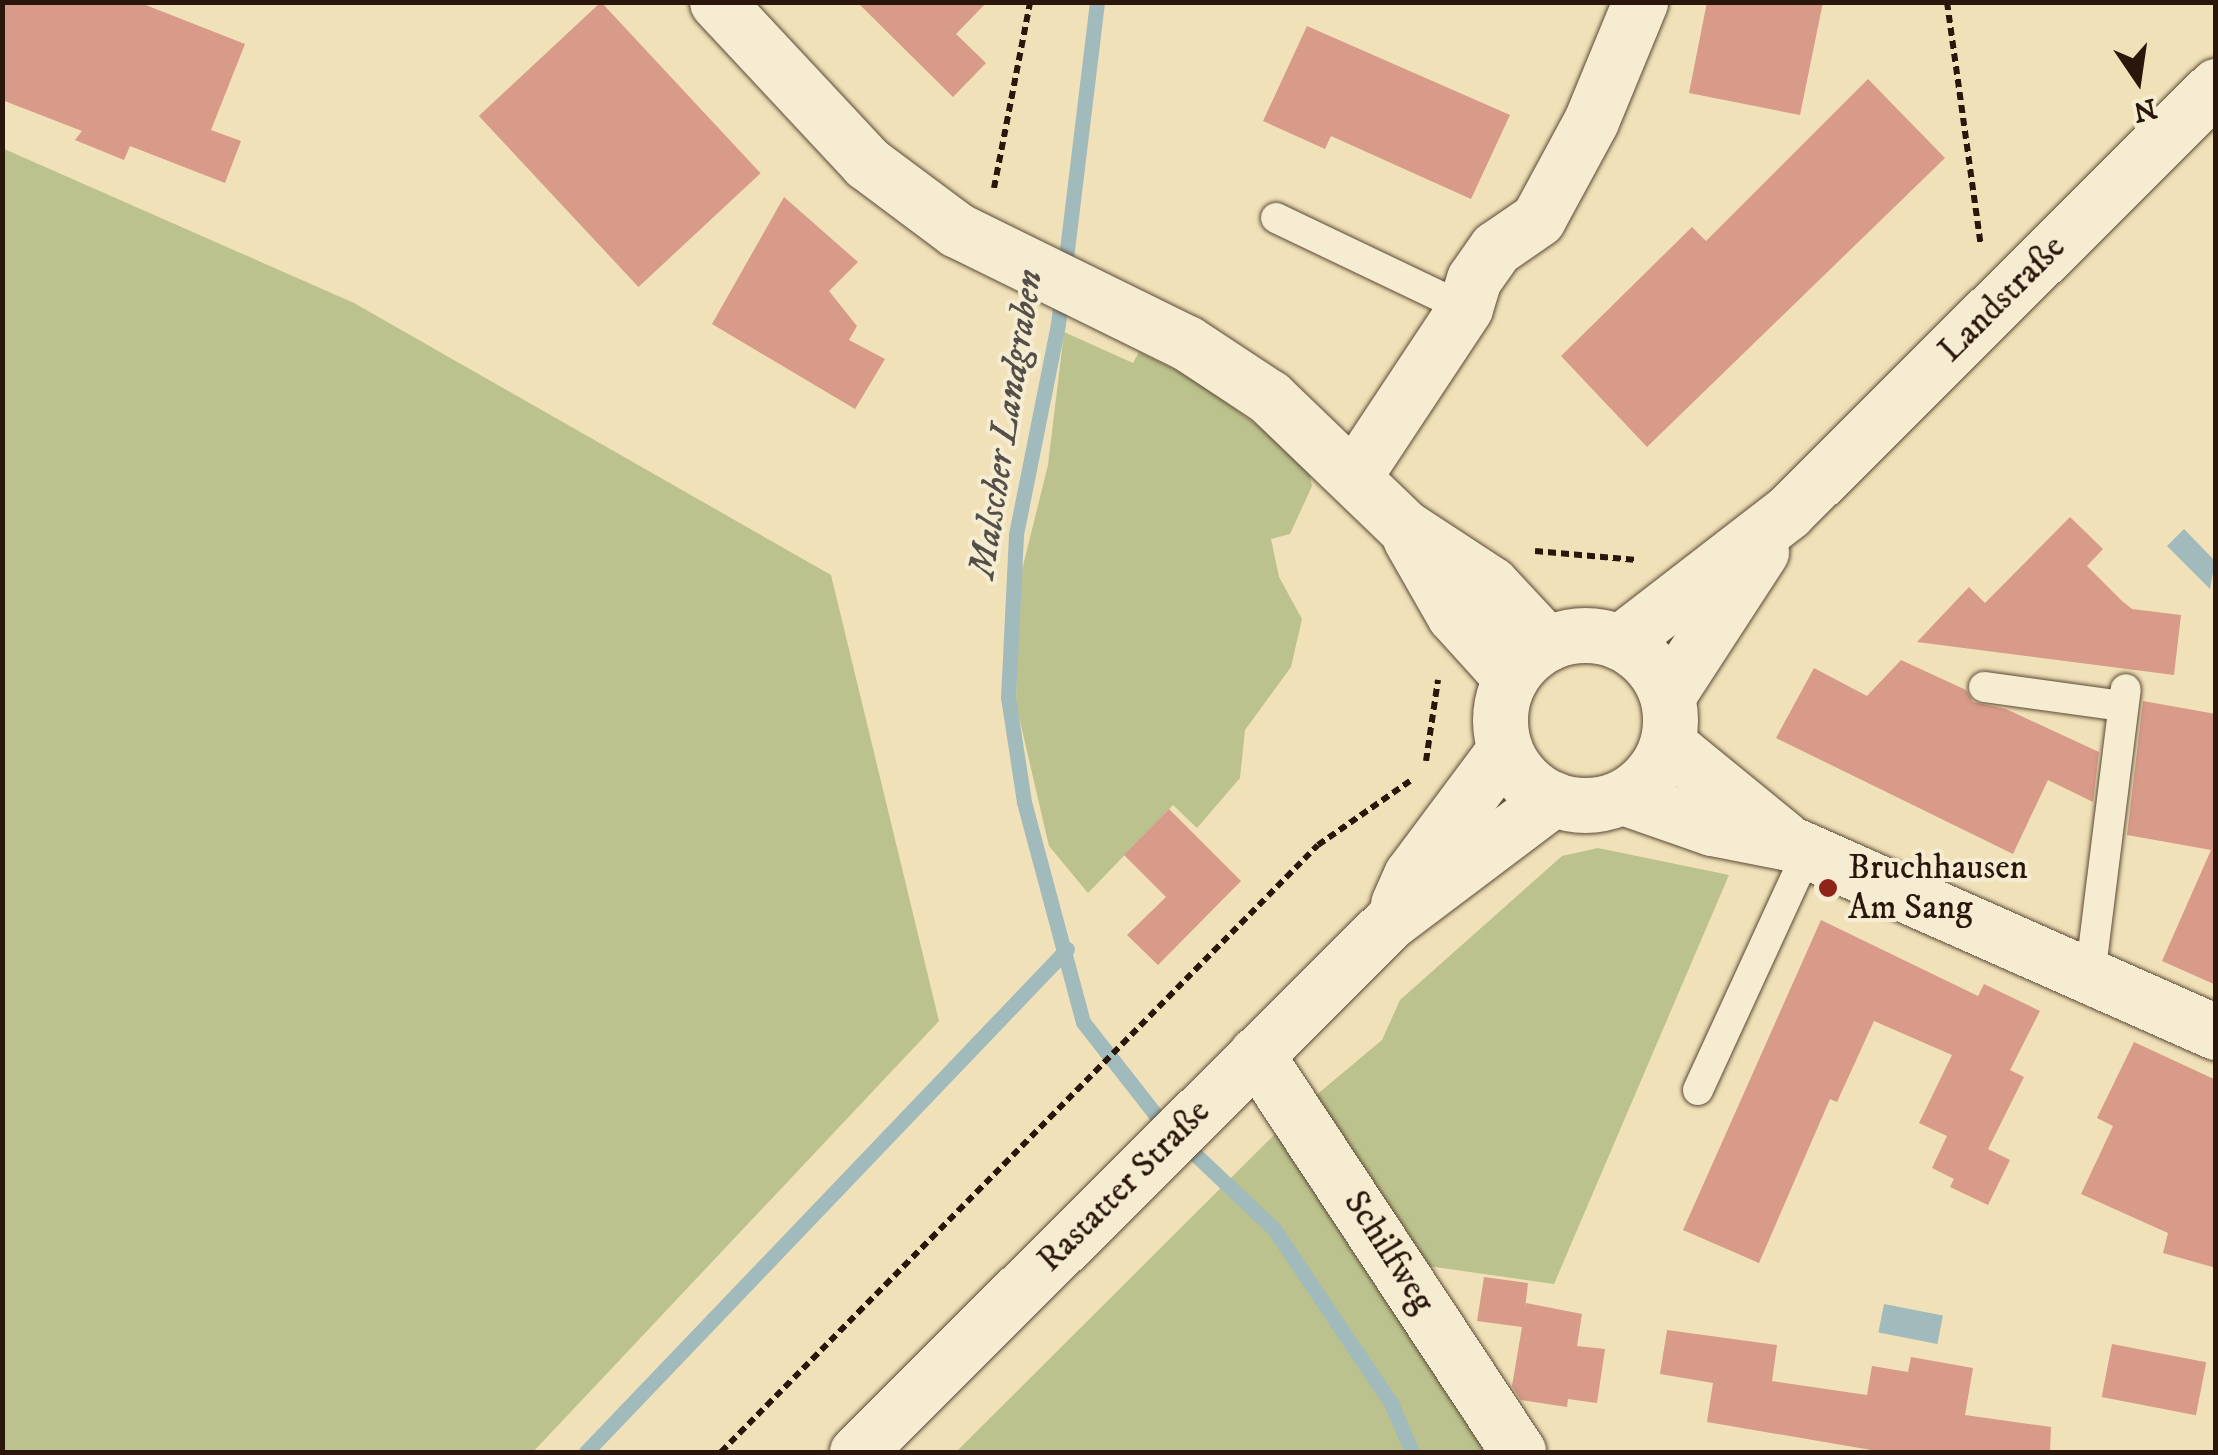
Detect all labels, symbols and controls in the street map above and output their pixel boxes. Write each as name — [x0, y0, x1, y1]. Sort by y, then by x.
north arrow — [2088, 30, 2188, 130]
text: N — [2130, 90, 2160, 129]
street label: Landstraße — [1930, 227, 2074, 371]
water label: Malscher Landgraben — [960, 266, 1054, 582]
place label: Bruchhausen Am Sang — [1848, 847, 2028, 929]
marker: Bruchhausen Am Sang — [1817, 877, 1839, 899]
street label: Rastatter Straße — [1029, 1091, 1219, 1281]
street label: Schilfweg — [1334, 1183, 1444, 1321]

